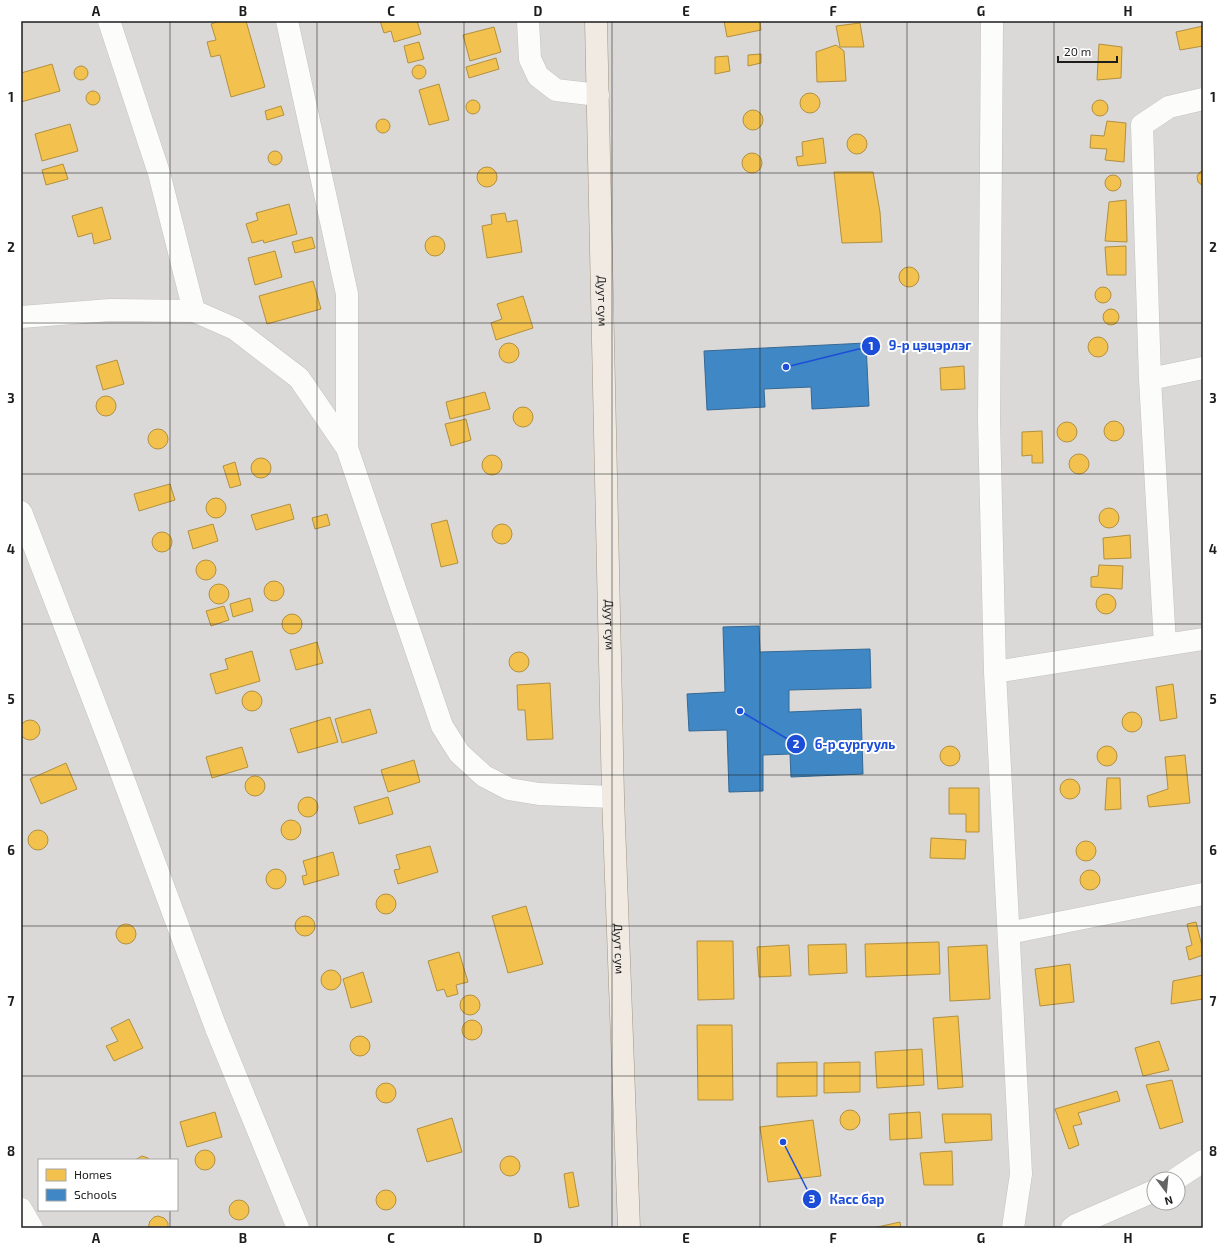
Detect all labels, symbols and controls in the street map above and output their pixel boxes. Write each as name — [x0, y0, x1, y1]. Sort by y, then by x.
text: A — [92, 3, 101, 19]
text: B — [239, 3, 247, 19]
text: C — [387, 3, 395, 19]
text: D — [534, 3, 543, 19]
text: E — [682, 3, 690, 19]
text: F — [829, 3, 837, 19]
text: G — [977, 3, 985, 19]
text: H — [1124, 3, 1133, 19]
scale bar — [1058, 38, 1117, 64]
text: 20 m — [1064, 44, 1091, 58]
text: 1 — [8, 89, 14, 105]
text: 1 — [1210, 89, 1216, 105]
text: 2 — [7, 239, 15, 255]
text: 2 — [1209, 239, 1217, 255]
street label: Дуут сум — [595, 275, 611, 327]
callout: 9-р цэцэрлэг — [861, 333, 979, 358]
text: 9-р цэцэрлэг — [889, 337, 971, 353]
text: 1 — [868, 338, 874, 352]
text: 3 — [7, 390, 15, 406]
text: 3 — [1209, 390, 1217, 406]
text: 4 — [7, 541, 15, 557]
text: 4 — [1209, 541, 1217, 557]
street label: Дуут сум — [602, 599, 618, 650]
text: 5 — [7, 691, 15, 707]
text: 5 — [1209, 691, 1217, 707]
callout: 6-р сургууль — [786, 732, 903, 757]
text: 2 — [793, 736, 800, 750]
text: 6-р сургууль — [815, 736, 895, 752]
text: 6 — [7, 842, 15, 858]
text: 6 — [1209, 842, 1217, 858]
street label: Дуут сум — [611, 923, 628, 974]
text: 7 — [8, 993, 15, 1009]
text: 7 — [1210, 993, 1217, 1009]
text: 8 — [7, 1143, 15, 1159]
text: 8 — [1209, 1143, 1217, 1159]
legend — [38, 1159, 178, 1211]
text: Homes — [74, 1167, 112, 1181]
north arrow — [1146, 1171, 1186, 1211]
text: Schools — [74, 1187, 117, 1201]
callout: Касс бар — [802, 1187, 892, 1212]
text: 3 — [809, 1191, 816, 1205]
text: Касс бар — [830, 1191, 885, 1207]
text: N — [1163, 1194, 1175, 1208]
text: A — [92, 1230, 101, 1246]
text: B — [239, 1230, 247, 1246]
text: C — [387, 1230, 395, 1246]
text: D — [534, 1230, 543, 1246]
text: E — [682, 1230, 690, 1246]
text: F — [829, 1230, 837, 1246]
text: G — [977, 1230, 985, 1246]
text: H — [1124, 1230, 1133, 1246]

